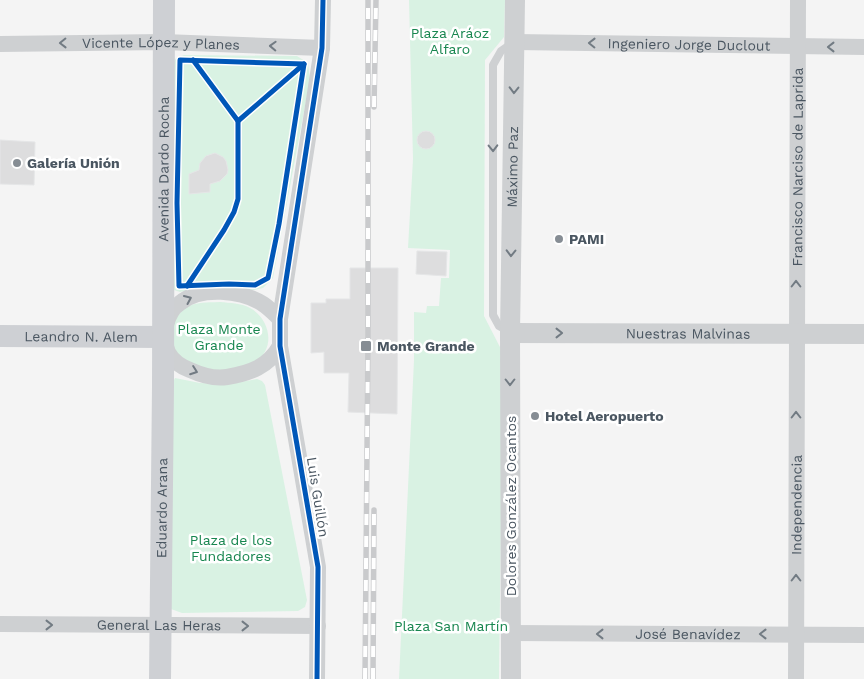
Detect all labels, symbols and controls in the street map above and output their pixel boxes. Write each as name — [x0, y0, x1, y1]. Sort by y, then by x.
park label: Plaza Aráoz Alfaro — [411, 25, 489, 57]
street label: Vicente López y Planes — [82, 34, 240, 53]
street label: Ingeniero Jorge Duclout — [607, 35, 771, 54]
one-way arrow — [58, 38, 66, 48]
one-way arrow — [587, 38, 595, 48]
one-way arrow — [269, 40, 277, 51]
one-way arrow — [827, 42, 834, 52]
street label: Francisco Narciso de Laprida — [789, 68, 806, 266]
one-way arrow — [509, 87, 519, 95]
street label: Avenida Dardo Rocha — [155, 96, 172, 242]
street label: Máximo Paz — [504, 126, 521, 208]
one-way arrow — [488, 144, 498, 152]
place label: Galería Unión — [27, 155, 120, 171]
marker: Galería Unión — [11, 157, 23, 169]
place label: PAMI — [569, 231, 604, 247]
marker: PAMI — [553, 233, 565, 245]
one-way arrow — [506, 250, 516, 257]
one-way arrow — [791, 280, 801, 288]
one-way arrow — [183, 294, 192, 305]
park label: Plaza Monte Grande — [177, 321, 261, 353]
street label: Nuestras Malvinas — [626, 325, 750, 342]
street label: Leandro N. Alem — [24, 328, 138, 345]
one-way arrow — [556, 328, 563, 338]
place label: Monte Grande — [377, 338, 475, 354]
marker: Monte Grande — [359, 339, 373, 353]
one-way arrow — [189, 365, 197, 375]
one-way arrow — [505, 378, 515, 386]
place label: Hotel Aeropuerto — [545, 408, 664, 424]
marker: Hotel Aeropuerto — [529, 410, 541, 422]
one-way arrow — [791, 411, 801, 419]
street label: Dolores González Ocantos — [503, 416, 519, 596]
street label: Independencia — [788, 455, 805, 555]
street label: Luis Guillón — [304, 456, 332, 538]
street label: Eduardo Arana — [153, 458, 170, 558]
park label: Plaza de los Fundadores — [190, 532, 272, 564]
one-way arrow — [791, 574, 801, 582]
street label: General Las Heras — [97, 617, 221, 633]
park label: Plaza San Martín — [394, 618, 508, 634]
one-way arrow — [45, 620, 53, 630]
one-way arrow — [241, 621, 249, 631]
street label: José Benavídez — [635, 626, 741, 642]
one-way arrow — [596, 629, 604, 639]
one-way arrow — [759, 629, 766, 639]

